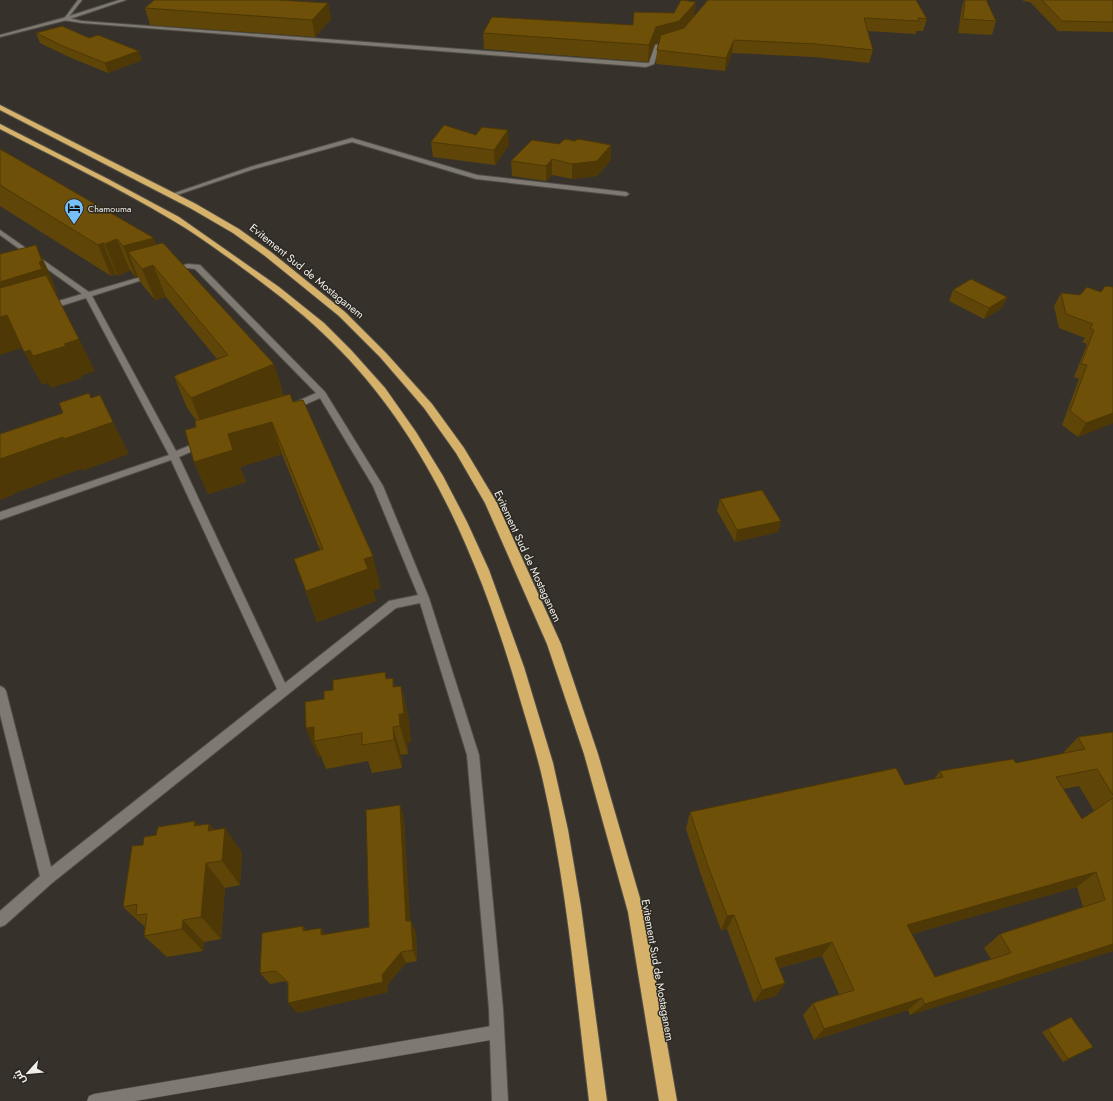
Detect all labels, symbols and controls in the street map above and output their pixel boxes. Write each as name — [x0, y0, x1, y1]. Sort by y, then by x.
hotel icon: Chamouma — [63, 197, 85, 225]
place label: Chamouma — [88, 202, 131, 215]
street label: Evitement Sud de Mostaganem — [246, 220, 368, 322]
street label: Evitement Sud de Mostaganem — [490, 488, 566, 624]
street label: Evitement Sud de Mostaganem — [638, 898, 678, 1042]
north arrow — [8, 1053, 48, 1093]
text: ش — [9, 1068, 29, 1087]

